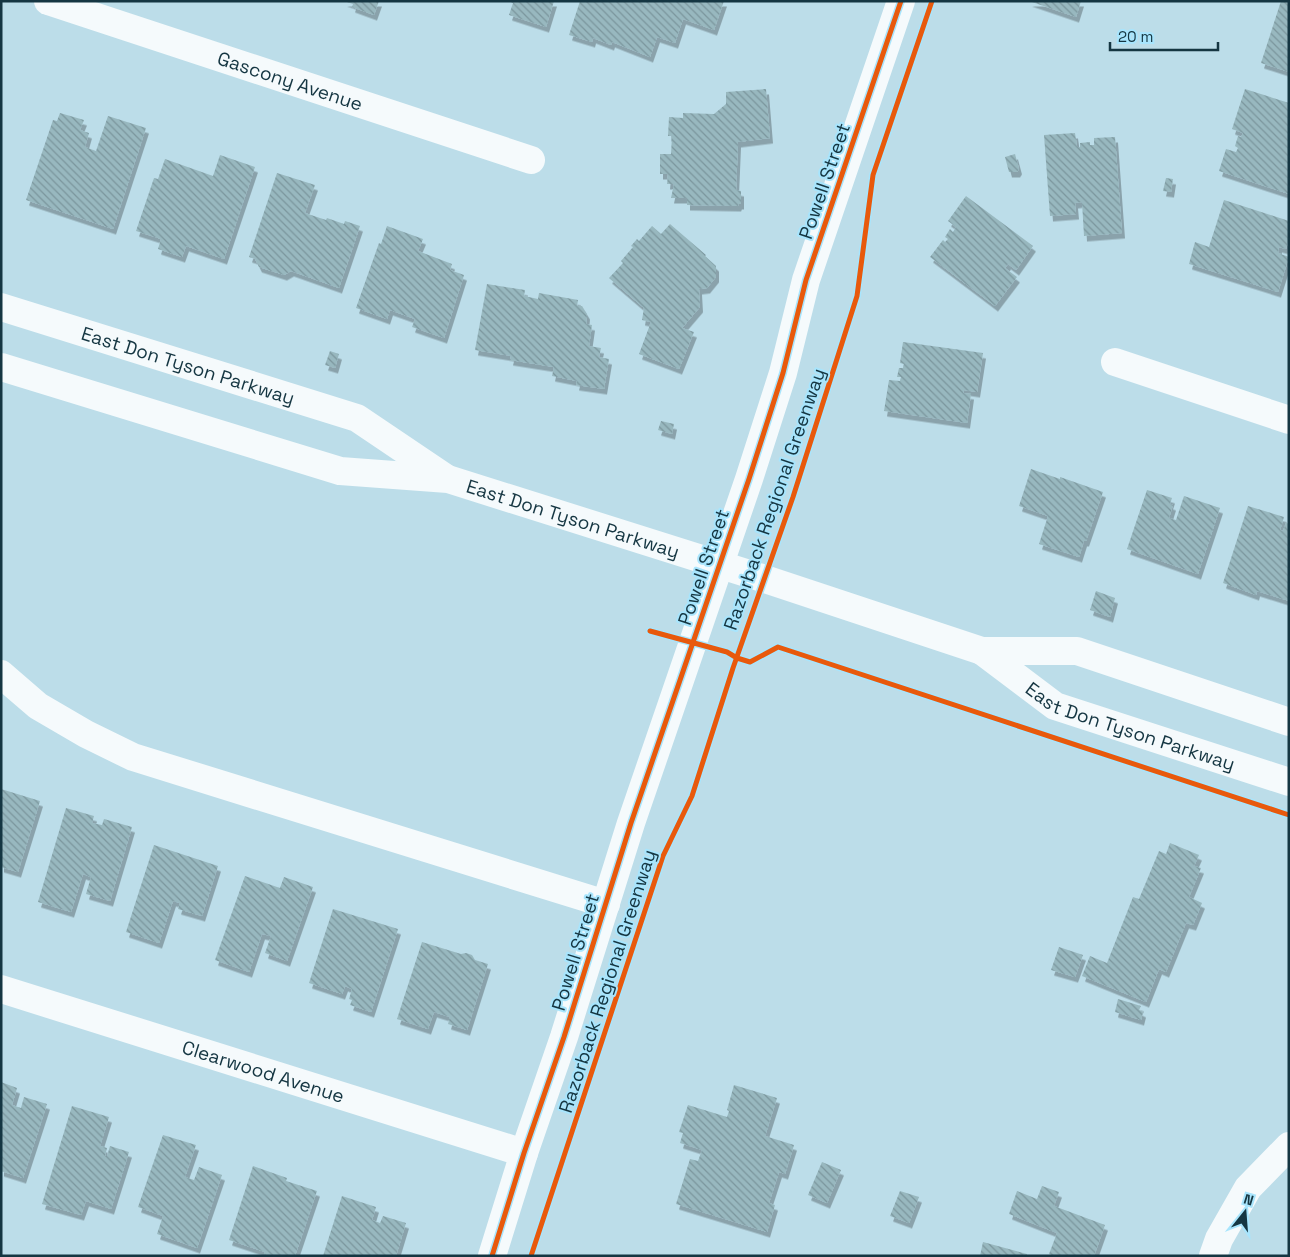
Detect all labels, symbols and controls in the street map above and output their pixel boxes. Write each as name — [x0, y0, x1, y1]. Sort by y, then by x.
scale bar — [1110, 20, 1218, 52]
text: 20 m — [1118, 27, 1153, 46]
street label: Gascony Avenue — [214, 46, 366, 117]
street label: Powell Street — [793, 120, 856, 243]
street label: East Don Tyson Parkway — [78, 321, 298, 411]
street label: Razorback Regional Greenway — [718, 365, 831, 633]
street label: East Don Tyson Parkway — [463, 474, 683, 564]
street label: Powell Street — [672, 506, 735, 629]
street label: East Don Tyson Parkway — [1020, 676, 1238, 777]
street label: Razorback Regional Greenway — [553, 846, 662, 1116]
street label: Powell Street — [546, 891, 605, 1014]
street label: Clearwood Avenue — [179, 1035, 348, 1109]
north arrow — [1220, 1187, 1270, 1237]
text: N — [1242, 1190, 1256, 1210]

